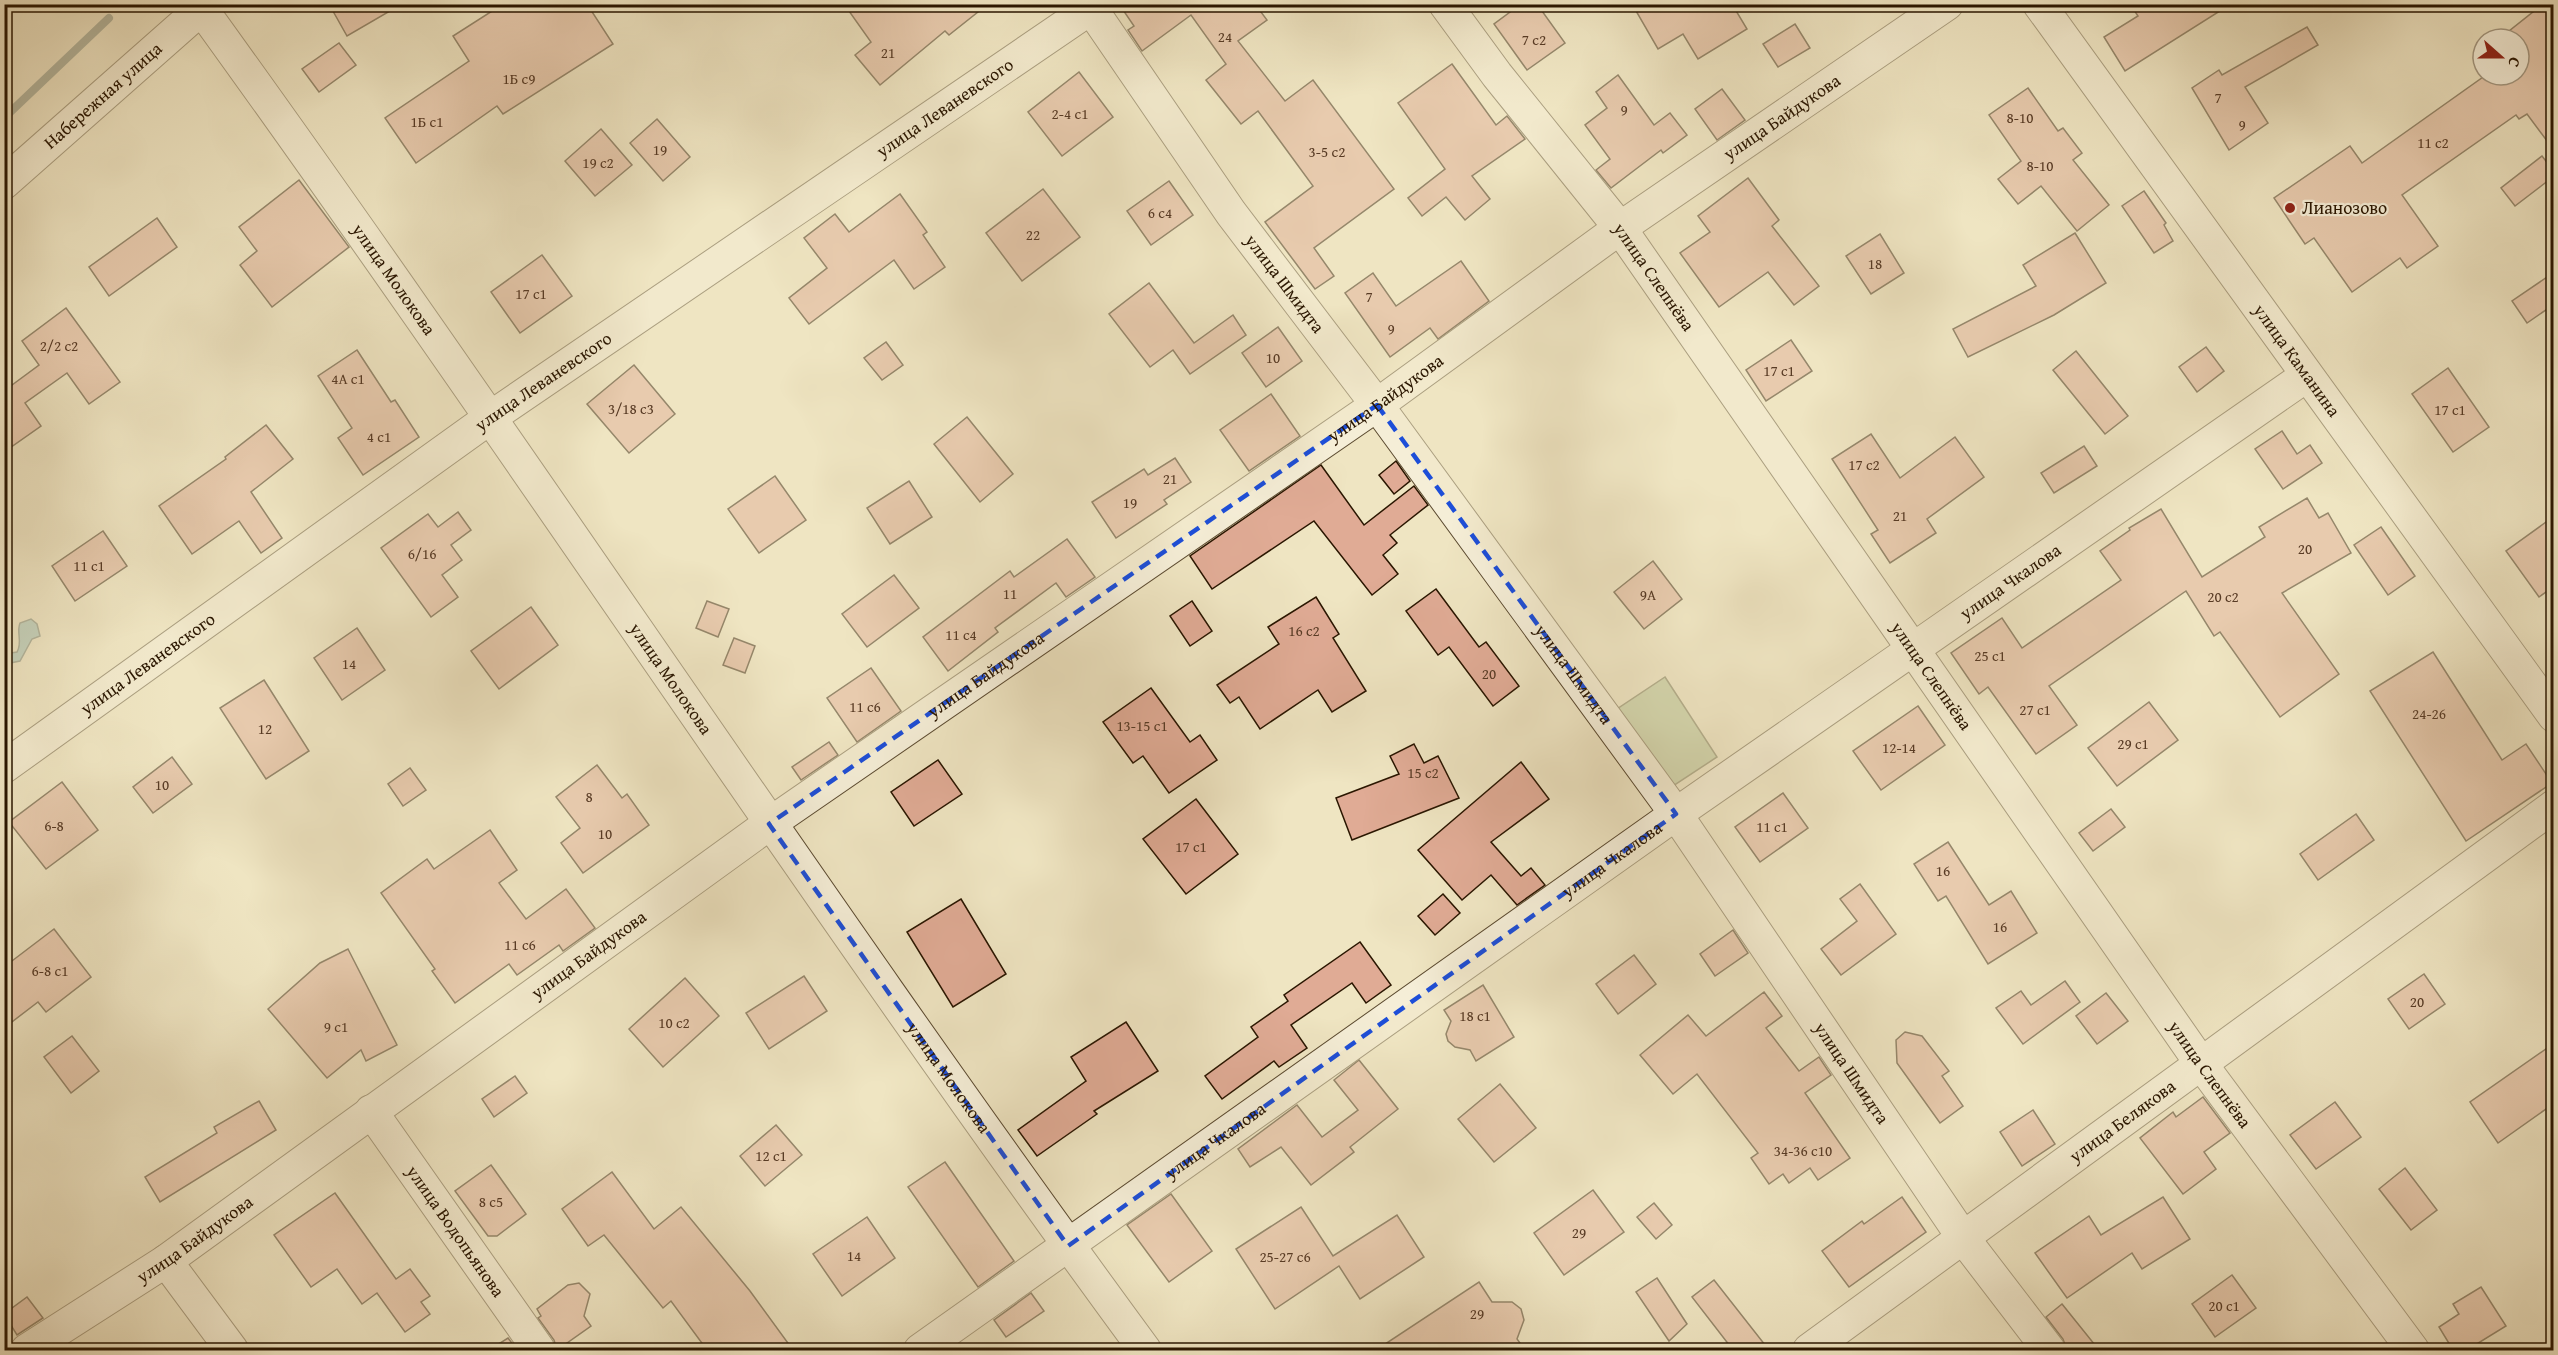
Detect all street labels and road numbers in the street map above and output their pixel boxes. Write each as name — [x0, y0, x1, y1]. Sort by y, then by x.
street label: Набережная улица — [37, 35, 168, 155]
street label: улица Леваневского — [870, 51, 1019, 164]
street label: улица Байдукова — [1717, 67, 1846, 167]
street label: улица Слепнёва — [1607, 216, 1702, 337]
street label: улица Молокова — [345, 217, 443, 341]
street label: улица Шмидта — [1238, 227, 1332, 339]
street label: улица Каманина — [2247, 297, 2348, 423]
street label: улица Леваневского — [468, 324, 617, 438]
street label: улица Байдукова — [1321, 347, 1449, 449]
street label: улица Чкалова — [1953, 536, 2067, 626]
street label: улица Леваневского — [73, 605, 221, 722]
street label: улица Слепнёва — [1884, 615, 1980, 736]
street label: улица Молокова — [622, 616, 720, 740]
street label: улица Шмидта — [1528, 617, 1620, 730]
street label: улица Байдукова — [921, 624, 1050, 725]
street label: улица Чкалова — [1555, 814, 1668, 905]
street label: улица Байдукова — [524, 903, 652, 1006]
street label: улица Слепнёва — [2161, 1014, 2259, 1134]
street label: улица Молокова — [900, 1015, 998, 1139]
street label: улица Шмидта — [1807, 1015, 1897, 1130]
street label: улица Белякова — [2062, 1072, 2181, 1170]
street label: улица Чкалова — [1158, 1095, 1271, 1186]
street label: улица Водопьянова — [400, 1159, 512, 1303]
street label: улица Байдукова — [130, 1188, 259, 1290]

